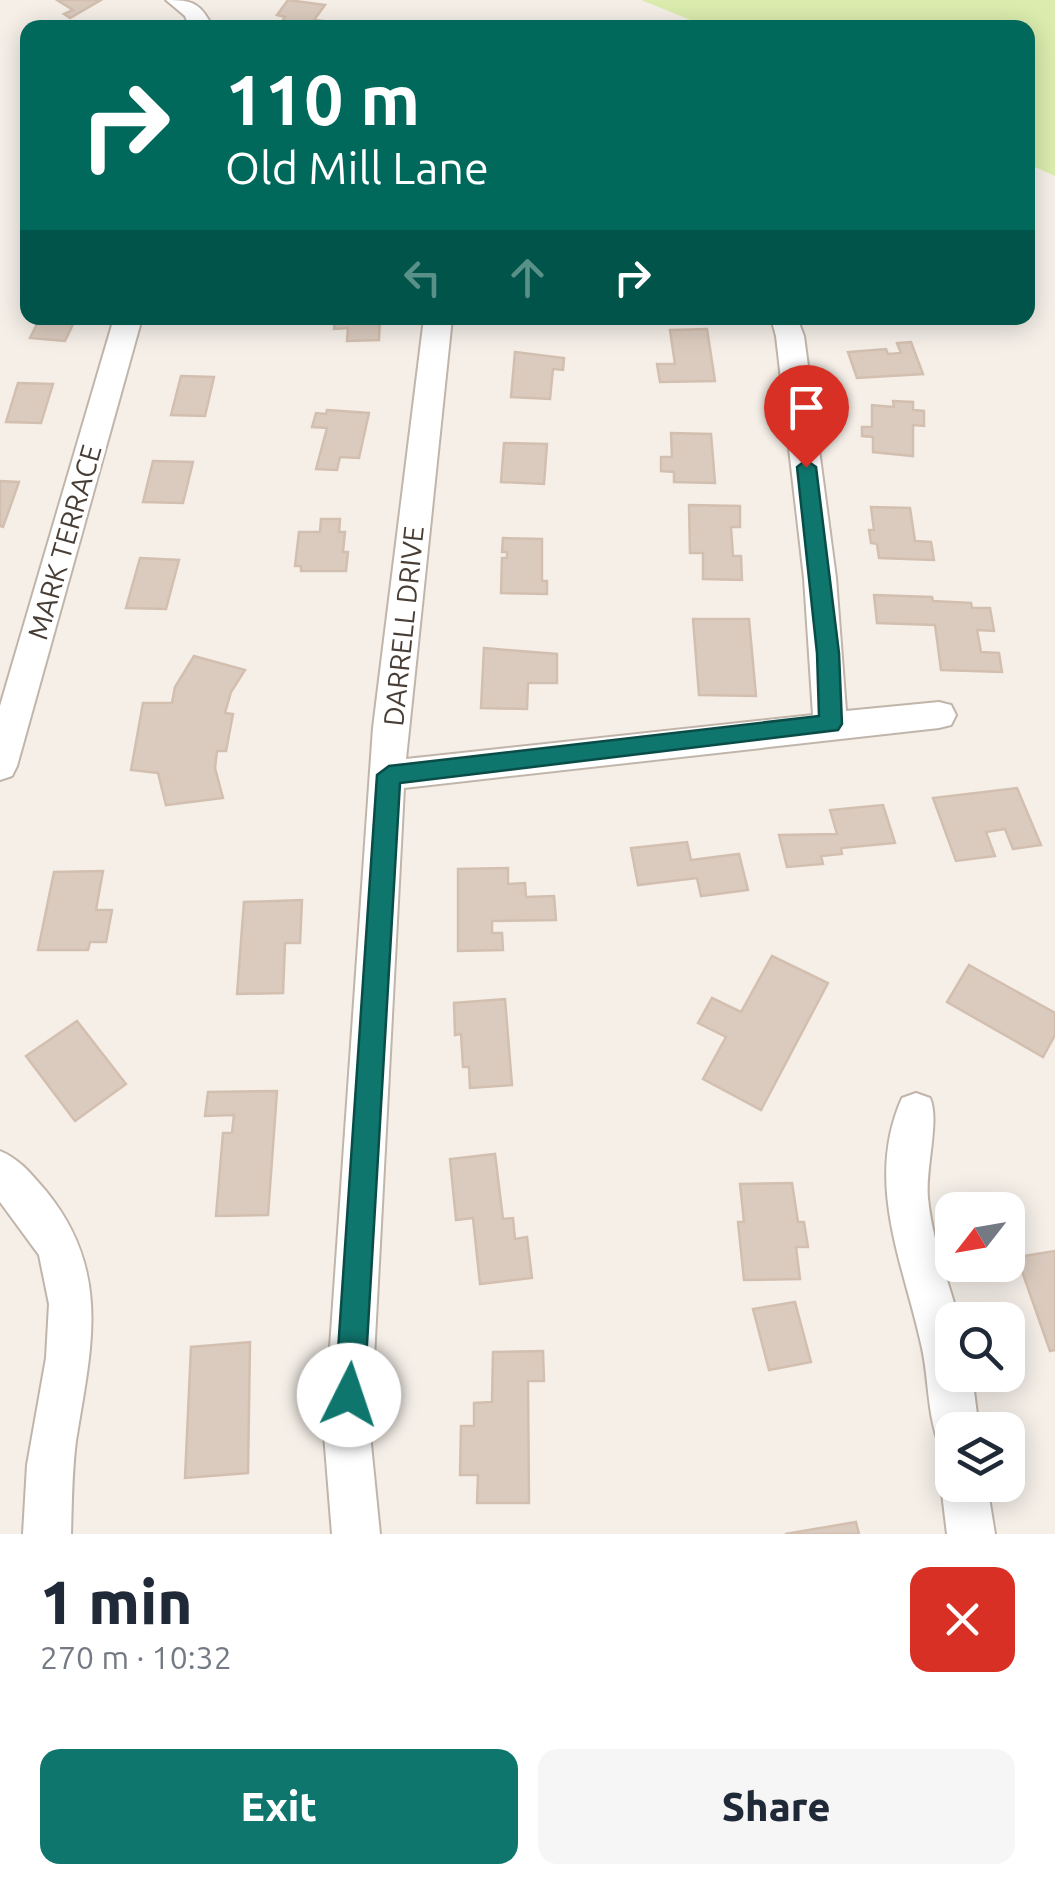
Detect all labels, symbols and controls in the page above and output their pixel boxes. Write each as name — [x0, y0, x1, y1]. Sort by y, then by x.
icon: right — [60, 60, 190, 190]
text: 110 m — [225, 60, 420, 138]
text: Old Mill Lane — [225, 142, 489, 193]
icon: left — [395, 250, 450, 305]
icon: ahead — [500, 250, 555, 305]
icon: right — [605, 250, 660, 305]
pin — [764, 365, 849, 468]
icon: arrive — [779, 380, 834, 435]
street label: MARK TERRACE — [21, 441, 107, 643]
street label: DARRELL DRIVE — [377, 524, 429, 728]
north arrow — [935, 1192, 1025, 1282]
map controls — [935, 1192, 1025, 1502]
button: search — [935, 1302, 1025, 1392]
position arrow — [297, 1343, 401, 1447]
button: layers — [935, 1412, 1025, 1502]
button: close — [910, 1567, 1015, 1672]
text: 1 min — [40, 1568, 193, 1635]
text: 270 m · 10:32 — [40, 1639, 232, 1675]
button: Exit — [40, 1749, 518, 1864]
button: Share — [538, 1749, 1015, 1864]

